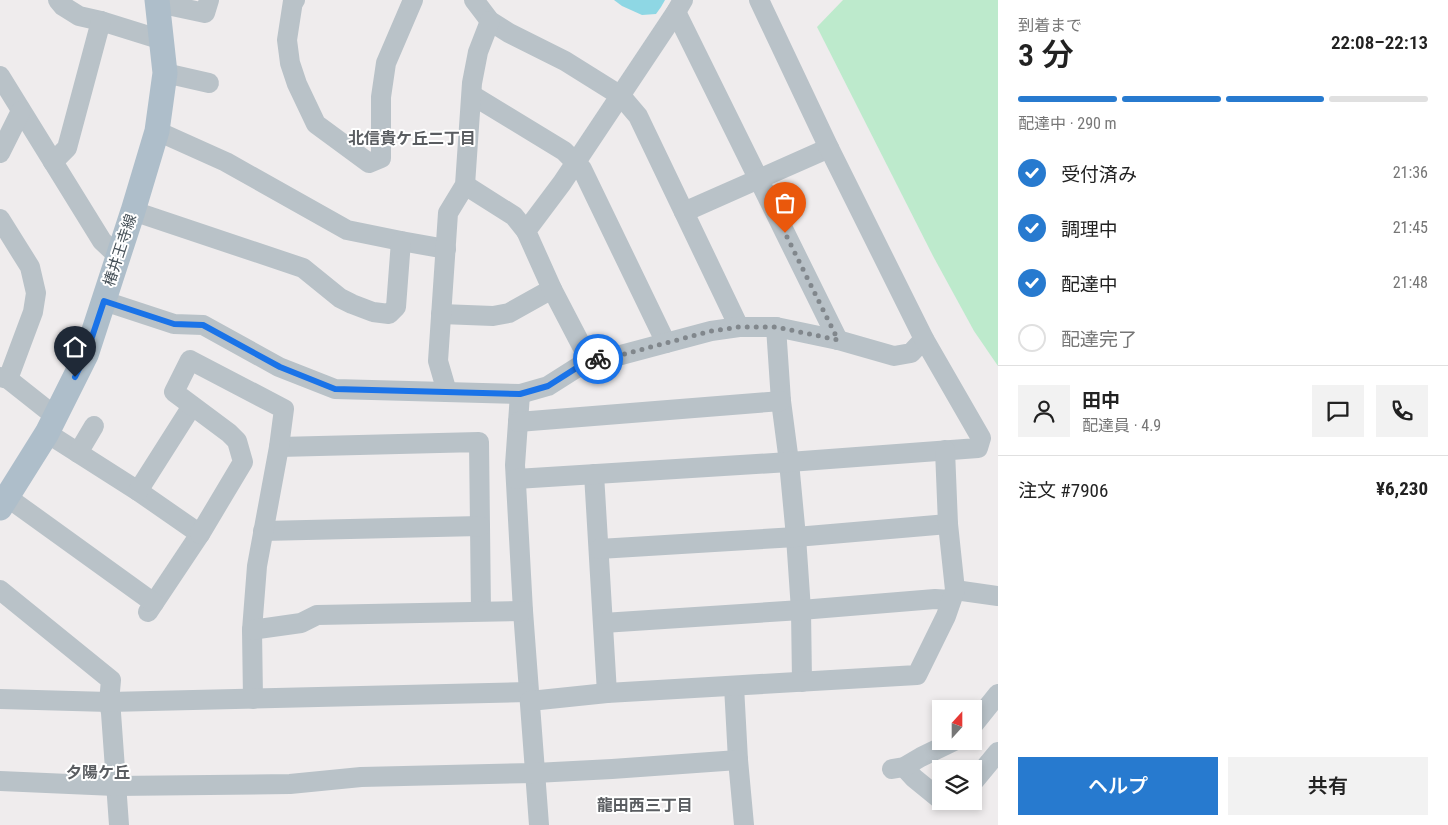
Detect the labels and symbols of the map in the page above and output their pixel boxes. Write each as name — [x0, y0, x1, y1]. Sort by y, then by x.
district label: 北信貴ケ丘二丁目 — [348, 129, 476, 148]
pin — [764, 182, 806, 233]
street label: 椿井王寺線 — [100, 212, 140, 288]
pin — [54, 326, 96, 377]
courier — [573, 334, 623, 384]
north arrow — [932, 700, 982, 750]
district label: 夕陽ケ丘 — [66, 763, 130, 782]
district label: 龍田西三丁目 — [597, 796, 693, 815]

